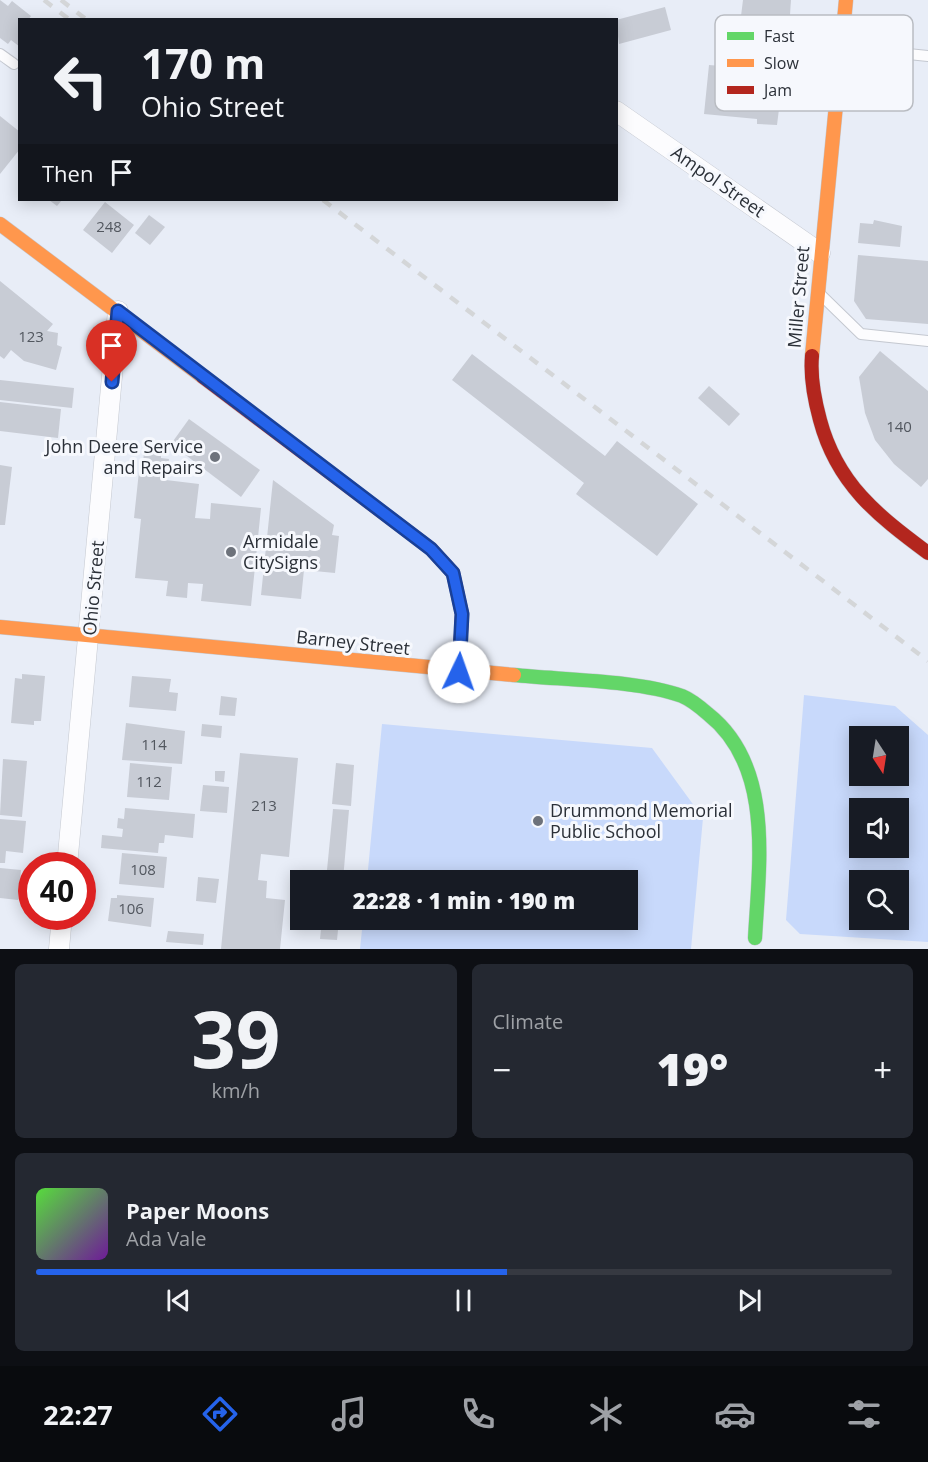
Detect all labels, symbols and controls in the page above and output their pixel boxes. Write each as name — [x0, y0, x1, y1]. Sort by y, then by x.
legend — [715, 15, 913, 111]
text: Fast — [764, 25, 795, 47]
text: 170 m — [141, 34, 265, 91]
icon: left — [42, 42, 120, 120]
text: Slow — [764, 52, 799, 74]
text: Jam — [762, 79, 792, 101]
text: Ohio Street — [141, 88, 284, 125]
street label: Ampol Street — [667, 140, 770, 222]
icon: arrive — [105, 156, 138, 189]
text: Then — [42, 158, 93, 188]
house number: 248 — [96, 216, 122, 236]
street label: Miller Street — [782, 245, 814, 349]
pin — [86, 320, 137, 382]
house number: 123 — [18, 326, 44, 346]
icon: arrive — [95, 329, 128, 362]
house number: 140 — [886, 416, 912, 436]
place label: John Deere Service and Repairs — [44, 434, 203, 479]
marker: John Deere Service and Repairs — [208, 450, 222, 464]
place label: Armidale CitySigns — [243, 529, 319, 574]
street label: Ohio Street — [77, 539, 109, 636]
marker: Armidale CitySigns — [224, 545, 238, 559]
street label: Barney Street — [295, 624, 411, 660]
position arrow — [427, 640, 491, 704]
north arrow — [849, 726, 909, 786]
map controls — [849, 726, 909, 930]
house number: 114 — [141, 734, 167, 754]
house number: 112 — [136, 771, 162, 791]
house number: 213 — [251, 795, 277, 815]
place label: Drummond Memorial Public School — [550, 798, 733, 843]
button: sound — [849, 798, 909, 858]
marker: Drummond Memorial Public School — [531, 814, 545, 828]
speed limit sign: 40 — [18, 852, 96, 930]
house number: 108 — [130, 859, 156, 879]
button: search — [849, 870, 909, 930]
text: 22:28 · 1 min · 190 m — [353, 885, 575, 915]
house number: 106 — [118, 898, 144, 918]
text: 39 — [191, 985, 280, 1091]
text: Climate — [493, 1008, 563, 1035]
text: 19° — [656, 1038, 728, 1099]
text: − — [493, 1047, 511, 1092]
text: + — [873, 1047, 892, 1092]
text: km/h — [211, 1077, 260, 1104]
text: Paper Moons — [126, 1195, 269, 1225]
text: Ada Vale — [126, 1225, 207, 1252]
icon: previous — [162, 1284, 195, 1317]
icon: pause — [447, 1284, 480, 1317]
icon: next — [733, 1284, 766, 1317]
icon: directions — [199, 1393, 241, 1435]
icon: music — [328, 1393, 370, 1435]
icon: phone — [457, 1393, 499, 1435]
icon: climate — [585, 1393, 627, 1435]
icon: car — [714, 1393, 756, 1435]
icon: filters — [843, 1393, 885, 1435]
text: 22:27 — [43, 1396, 113, 1433]

